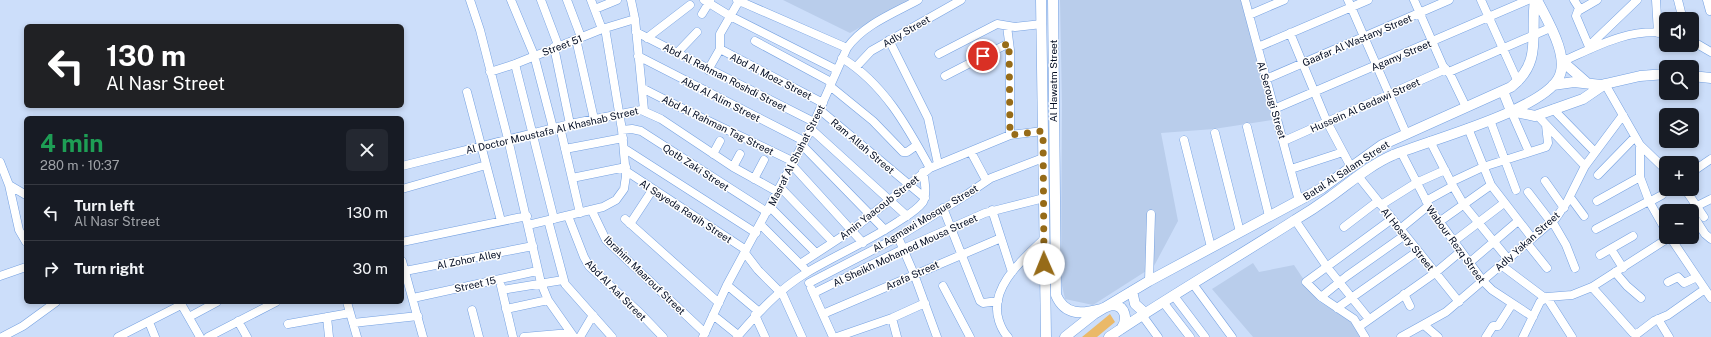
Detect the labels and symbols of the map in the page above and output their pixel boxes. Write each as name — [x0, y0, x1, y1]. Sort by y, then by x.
street label: Gaafar Al Wastany Street — [1300, 11, 1414, 69]
street label: Adly Street — [880, 13, 932, 49]
street label: Street 51 — [540, 32, 584, 58]
street label: Agamy Street — [1369, 37, 1433, 73]
pin — [966, 39, 1000, 73]
street label: Abd Al Rahman Roshdi Street — [661, 40, 789, 114]
street label: Al Hawatm Street — [1047, 40, 1059, 122]
street label: Abd Al Moez Street — [728, 50, 814, 102]
street label: Al Serougi Street — [1255, 60, 1289, 140]
street label: Abd Al Alim Street — [680, 74, 763, 124]
street label: Hussein Al Gedawi Street — [1308, 75, 1422, 135]
street label: Abd Al Rahman Tag Street — [660, 93, 776, 157]
street label: Masraf Al Shahat Street — [765, 102, 827, 208]
street label: Al Doctor Moustafa Al Khashab Street — [464, 104, 640, 156]
street label: Ram Allah Street — [829, 116, 897, 176]
street label: Batal Al Salam Street — [1301, 138, 1391, 202]
street label: Qotb Zaki Street — [661, 141, 732, 193]
street label: Amin Yaacoub Street — [837, 172, 921, 242]
street label: Al Sayeda Raqih Street — [638, 177, 734, 245]
street label: Al Agmawi Mosque Street — [870, 182, 980, 254]
street label: Wabour Rezq Street — [1424, 203, 1488, 285]
street label: Al Hosary Street — [1379, 205, 1437, 273]
street label: Adly Yakan Street — [1492, 209, 1562, 273]
street label: Al Sheikh Mohamed Mousa Street — [831, 211, 979, 289]
street label: Ibrahim Maarouf Street — [602, 233, 688, 317]
position arrow — [1023, 243, 1065, 285]
street label: Al Zohor Alley — [436, 247, 503, 271]
street label: Abd Al Aal Street — [583, 257, 649, 323]
street label: Arafa Street — [883, 258, 941, 292]
street label: Street 15 — [453, 274, 497, 294]

